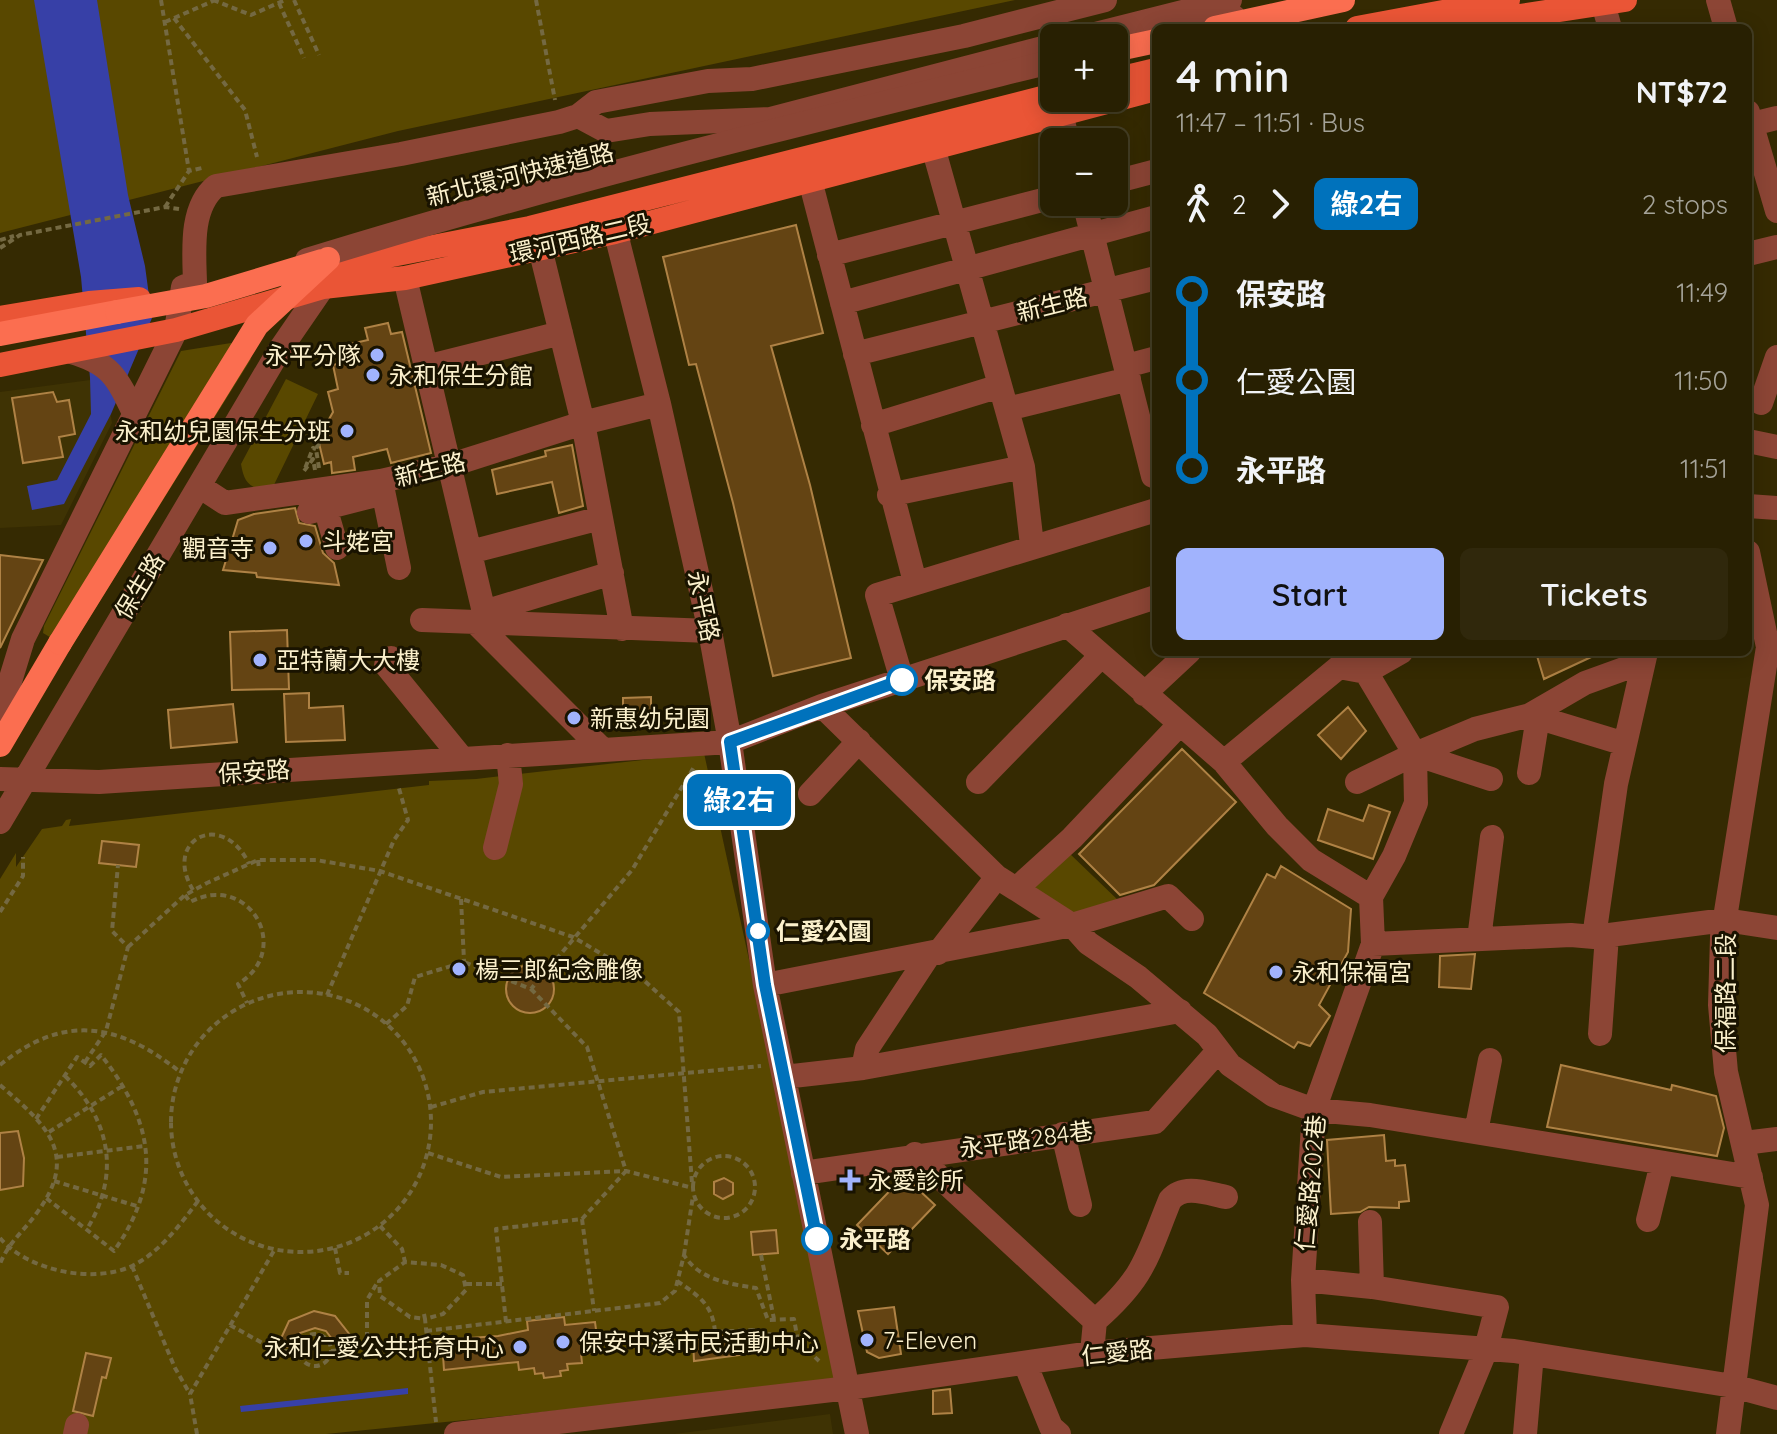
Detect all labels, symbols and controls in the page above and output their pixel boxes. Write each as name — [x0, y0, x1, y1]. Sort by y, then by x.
map controls — [1040, 24, 1128, 216]
button: + — [1040, 24, 1128, 112]
text: 4 min — [1176, 48, 1290, 103]
text: NT$72 — [1636, 73, 1728, 111]
text: 11:47 – 11:51 · Bus — [1176, 106, 1365, 139]
button: − — [1040, 128, 1128, 216]
street label: 新北環河快速道路 — [423, 136, 617, 212]
icon: walk — [1176, 182, 1220, 226]
icon: forward — [1258, 182, 1302, 226]
text: 綠2右 — [1330, 186, 1402, 221]
text: 2 — [1232, 188, 1246, 221]
text: 2 stops — [1642, 188, 1728, 221]
street label: 環河西路二段 — [506, 207, 654, 269]
text: 保安路 — [1236, 275, 1326, 313]
text: 11:49 — [1676, 276, 1728, 309]
street label: 新生路 — [1013, 281, 1091, 327]
place label: 永平分隊 — [265, 340, 361, 370]
marker: 永平分隊 — [368, 346, 386, 364]
place label: 永和保生分館 — [389, 360, 533, 390]
text: 仁愛公園 — [1236, 363, 1356, 401]
text: 11:50 — [1674, 364, 1728, 397]
marker: 永和保生分館 — [364, 366, 382, 384]
place label: 永和幼兒園保生分班 — [115, 416, 331, 446]
marker: 永和幼兒園保生分班 — [338, 422, 356, 440]
street label: 新生路 — [391, 446, 469, 492]
text: 永平路 — [1236, 451, 1326, 489]
text: 11:51 — [1680, 452, 1728, 485]
place label: 斗姥宮 — [322, 526, 394, 556]
marker: 斗姥宮 — [297, 532, 315, 550]
place label: 觀音寺 — [182, 533, 254, 563]
marker: 觀音寺 — [261, 539, 279, 557]
street label: 保生路 — [108, 547, 170, 625]
button: Start — [1176, 548, 1444, 640]
button: Tickets — [1460, 548, 1728, 640]
street label: 永平路 — [682, 568, 726, 644]
place label: 亞特蘭大大樓 — [276, 645, 420, 675]
marker: 亞特蘭大大樓 — [251, 651, 269, 669]
marker: 保安路 — [887, 665, 917, 695]
place label: 保安路 — [924, 665, 996, 695]
place label: 新惠幼兒園 — [590, 703, 710, 733]
marker: 新惠幼兒園 — [565, 709, 583, 727]
street label: 保安路 — [217, 754, 291, 788]
line badge: 綠2右 — [693, 774, 785, 826]
text: 綠2右 — [703, 782, 775, 817]
place label: 仁愛公園 — [776, 916, 872, 946]
marker: 仁愛公園 — [747, 920, 769, 942]
street label: 保福路二段 — [1710, 933, 1740, 1053]
place label: 楊三郎紀念雕像 — [475, 954, 643, 984]
place label: 永和保福宮 — [1292, 957, 1412, 987]
marker: 楊三郎紀念雕像 — [450, 960, 468, 978]
marker: 永和保福宮 — [1267, 963, 1285, 981]
street label: 仁愛路202巷 — [1289, 1114, 1331, 1252]
street label: 永平路284巷 — [957, 1115, 1095, 1163]
place label: 永愛診所 — [868, 1165, 964, 1195]
marker: 永愛診所 — [839, 1169, 861, 1191]
marker: 永平路 — [802, 1224, 832, 1254]
place label: 永平路 — [839, 1224, 911, 1254]
place label: 7-Eleven — [883, 1325, 977, 1355]
place label: 保安中溪市民活動中心 — [579, 1327, 819, 1357]
marker: 7-Eleven — [858, 1331, 876, 1349]
place label: 永和仁愛公共托育中心 — [264, 1332, 504, 1362]
marker: 保安中溪市民活動中心 — [554, 1333, 572, 1351]
street label: 仁愛路 — [1080, 1333, 1154, 1371]
marker: 永和仁愛公共托育中心 — [511, 1338, 529, 1356]

